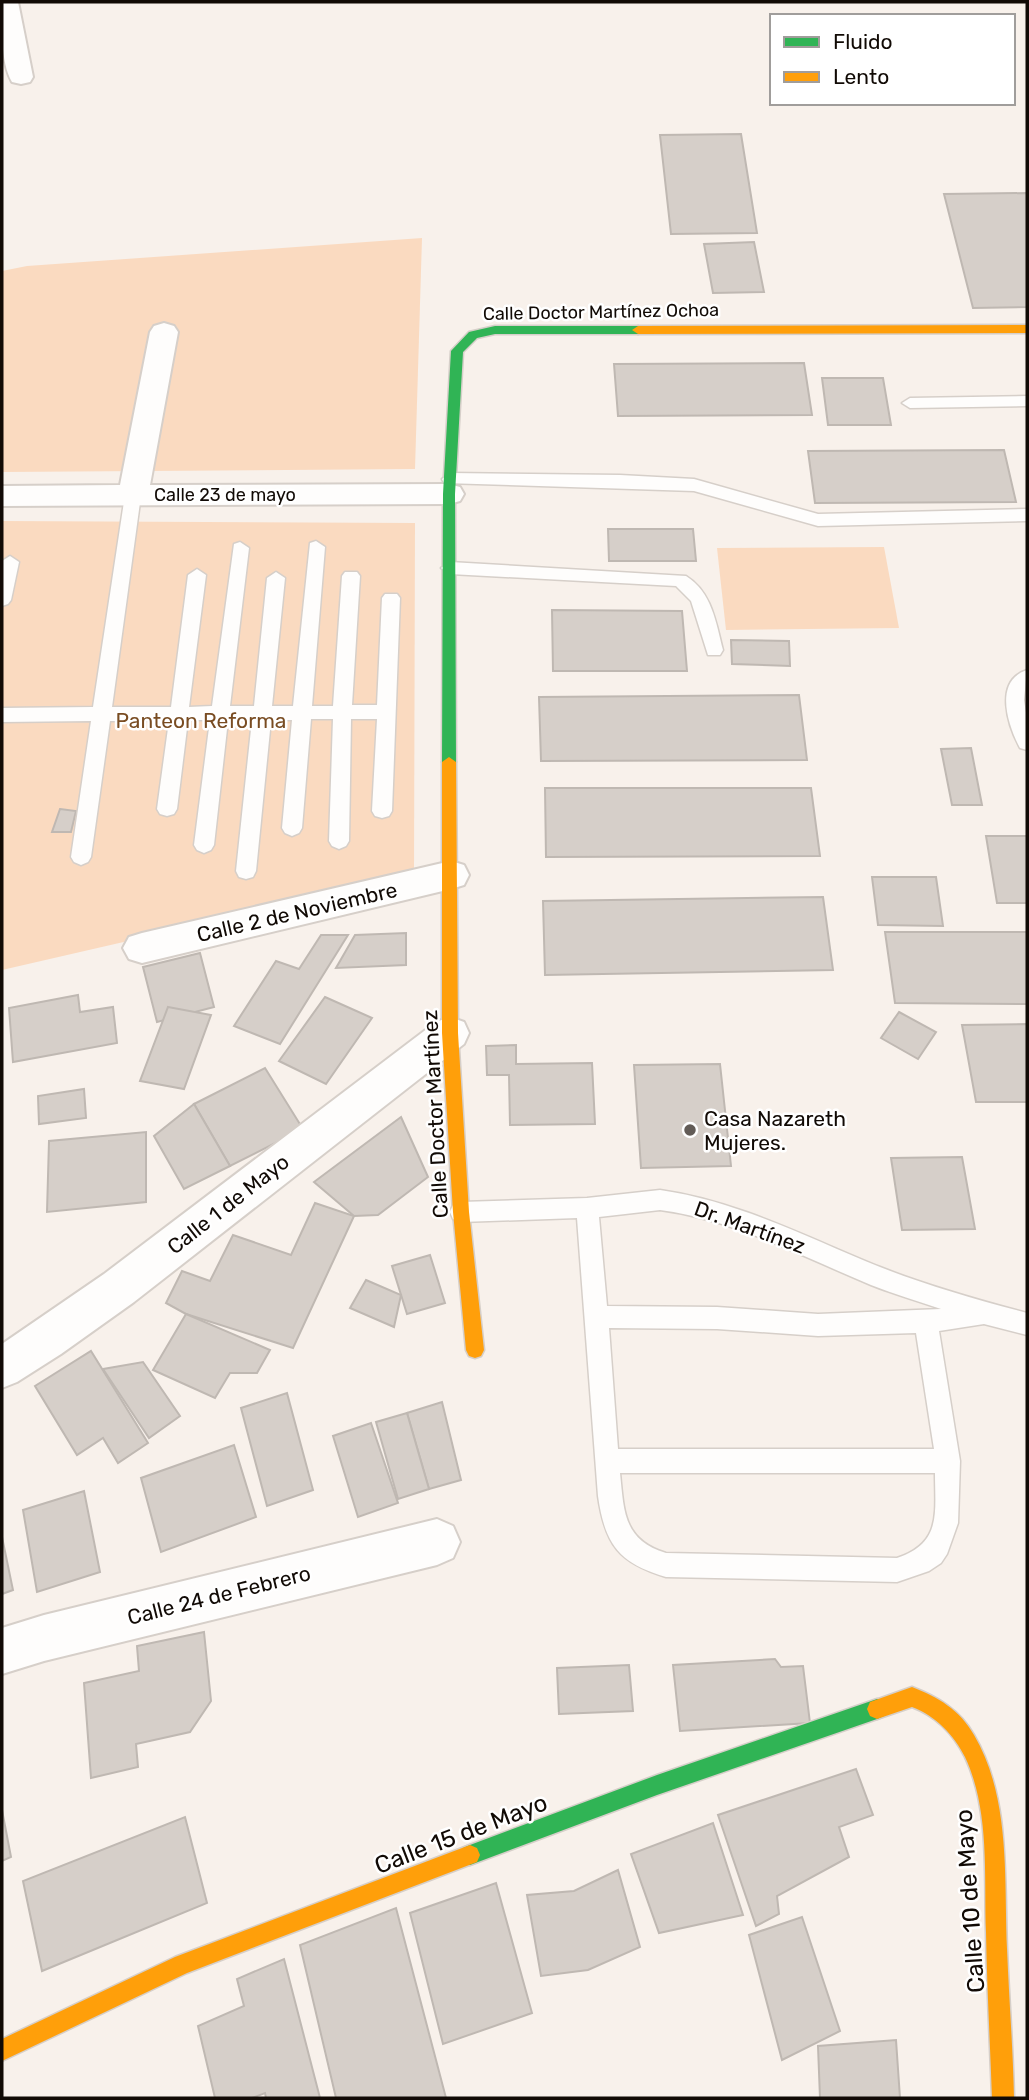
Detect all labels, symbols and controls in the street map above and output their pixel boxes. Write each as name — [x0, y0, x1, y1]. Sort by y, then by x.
legend — [770, 14, 1015, 105]
text: Fluido — [833, 29, 893, 54]
text: Lento — [833, 64, 889, 89]
street label: Calle Doctor Martínez Ochoa — [483, 299, 719, 325]
street label: Calle 23 de mayo — [154, 484, 296, 506]
park label: Panteon Reforma — [116, 708, 286, 733]
street label: Calle 2 de Noviembre — [194, 877, 400, 947]
street label: Calle Doctor Martínez — [417, 1009, 453, 1219]
place label: Casa Nazareth Mujeres. — [704, 1106, 846, 1155]
marker: Casa Nazareth Mujeres. — [682, 1122, 698, 1138]
street label: Calle 1 de Mayo — [162, 1149, 294, 1259]
street label: Dr. Martínez — [691, 1195, 809, 1259]
street label: Calle 24 de Febrero — [125, 1560, 313, 1630]
street label: Calle 15 de Mayo — [371, 1788, 551, 1880]
street label: Calle 10 de Mayo — [950, 1808, 990, 1994]

